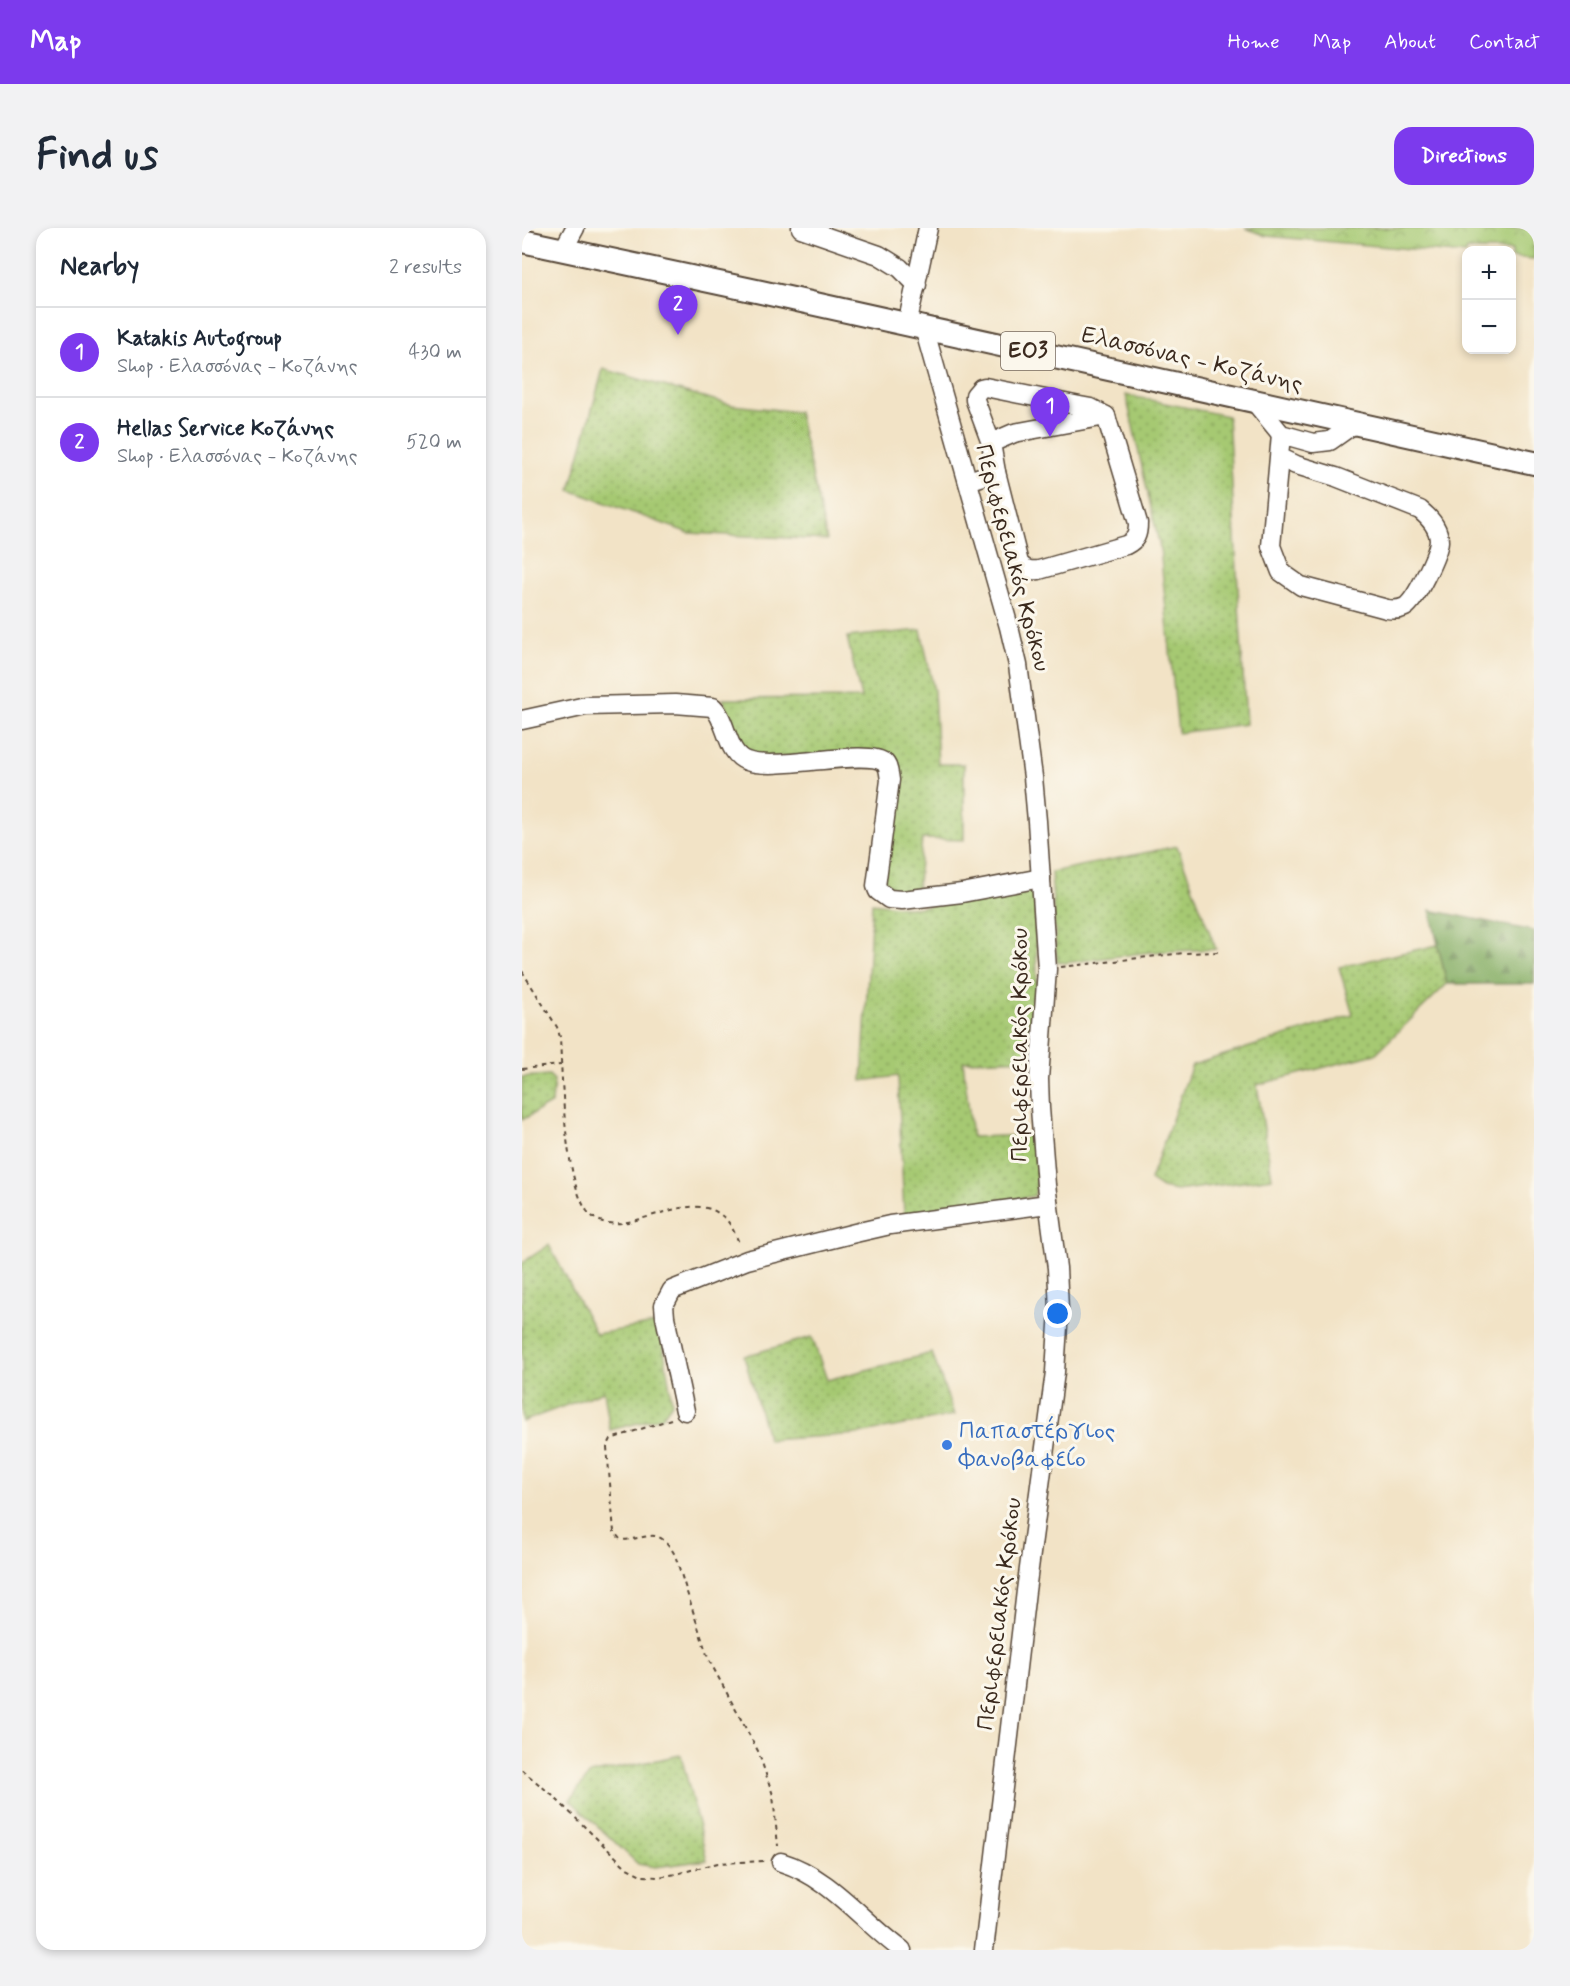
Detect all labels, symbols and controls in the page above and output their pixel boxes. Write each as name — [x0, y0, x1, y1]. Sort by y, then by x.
text: Map — [30, 24, 81, 61]
text: Home — [1228, 28, 1280, 56]
text: Map — [1313, 28, 1351, 56]
text: About — [1384, 28, 1436, 56]
text: Contact — [1469, 28, 1540, 56]
button: Directions — [1394, 127, 1534, 185]
text: Find us — [36, 129, 158, 184]
map controls — [1462, 246, 1516, 354]
button: + — [1462, 246, 1516, 300]
text: Nearby — [60, 250, 139, 284]
text: 2 results — [389, 254, 462, 281]
pin: 2 — [658, 285, 698, 335]
button: − — [1462, 300, 1516, 354]
street label: Ελασσόνας - Κοζάνης — [1078, 319, 1306, 401]
text: Katakis Autogroup — [117, 325, 282, 353]
road number: ΕΟ3 — [1001, 332, 1055, 370]
text: 1 — [75, 339, 84, 366]
text: 430 m — [409, 339, 462, 366]
text: Shop · Ελασσόνας - Κοζάνης — [117, 353, 357, 380]
pin: 1 — [1030, 388, 1070, 437]
text: Hellas Service Κοζάνης — [117, 415, 334, 443]
text: 2 — [75, 429, 84, 456]
text: 520 m — [406, 429, 462, 456]
street label: Περιφερειακός Κρόκου — [967, 441, 1057, 675]
text: Shop · Ελασσόνας - Κοζάνης — [117, 443, 357, 470]
street label: Περιφερειακός Κρόκου — [1005, 928, 1036, 1162]
your location — [1043, 1299, 1072, 1328]
place label: Παπαστέργιος Φανοβαφείο — [958, 1415, 1115, 1475]
marker: Παπαστέργιος Φανοβαφείο — [940, 1438, 954, 1452]
street label: Περιφερειακός Κρόκου — [970, 1496, 1030, 1732]

